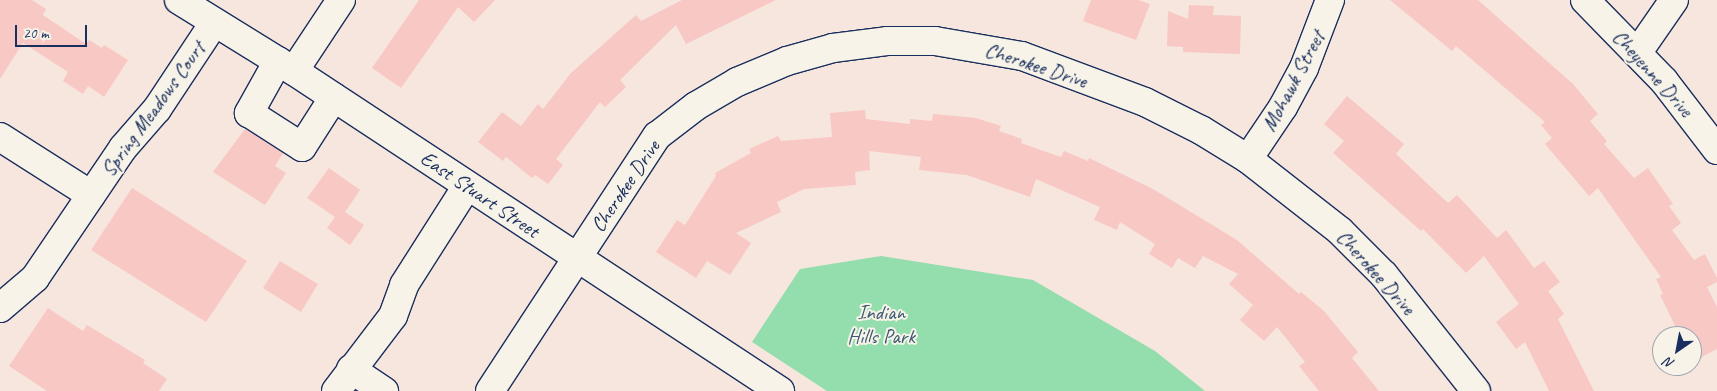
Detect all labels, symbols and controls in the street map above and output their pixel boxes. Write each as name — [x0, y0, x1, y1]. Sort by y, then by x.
scale bar — [18, 15, 90, 47]
text: 20 m — [23, 24, 49, 43]
street label: Cheyenne Drive — [1607, 24, 1699, 122]
street label: Mohawk Street — [1256, 27, 1330, 135]
street label: Spring Meadows Court — [96, 37, 210, 181]
street label: Cherokee Drive — [982, 37, 1090, 93]
street label: Cherokee Drive — [585, 135, 665, 237]
street label: East Stuart Street — [416, 145, 544, 243]
street label: Cherokee Drive — [1331, 224, 1421, 320]
park label: Indian Hills Park — [847, 299, 915, 349]
north arrow — [1652, 326, 1702, 376]
text: N — [1661, 354, 1677, 373]

